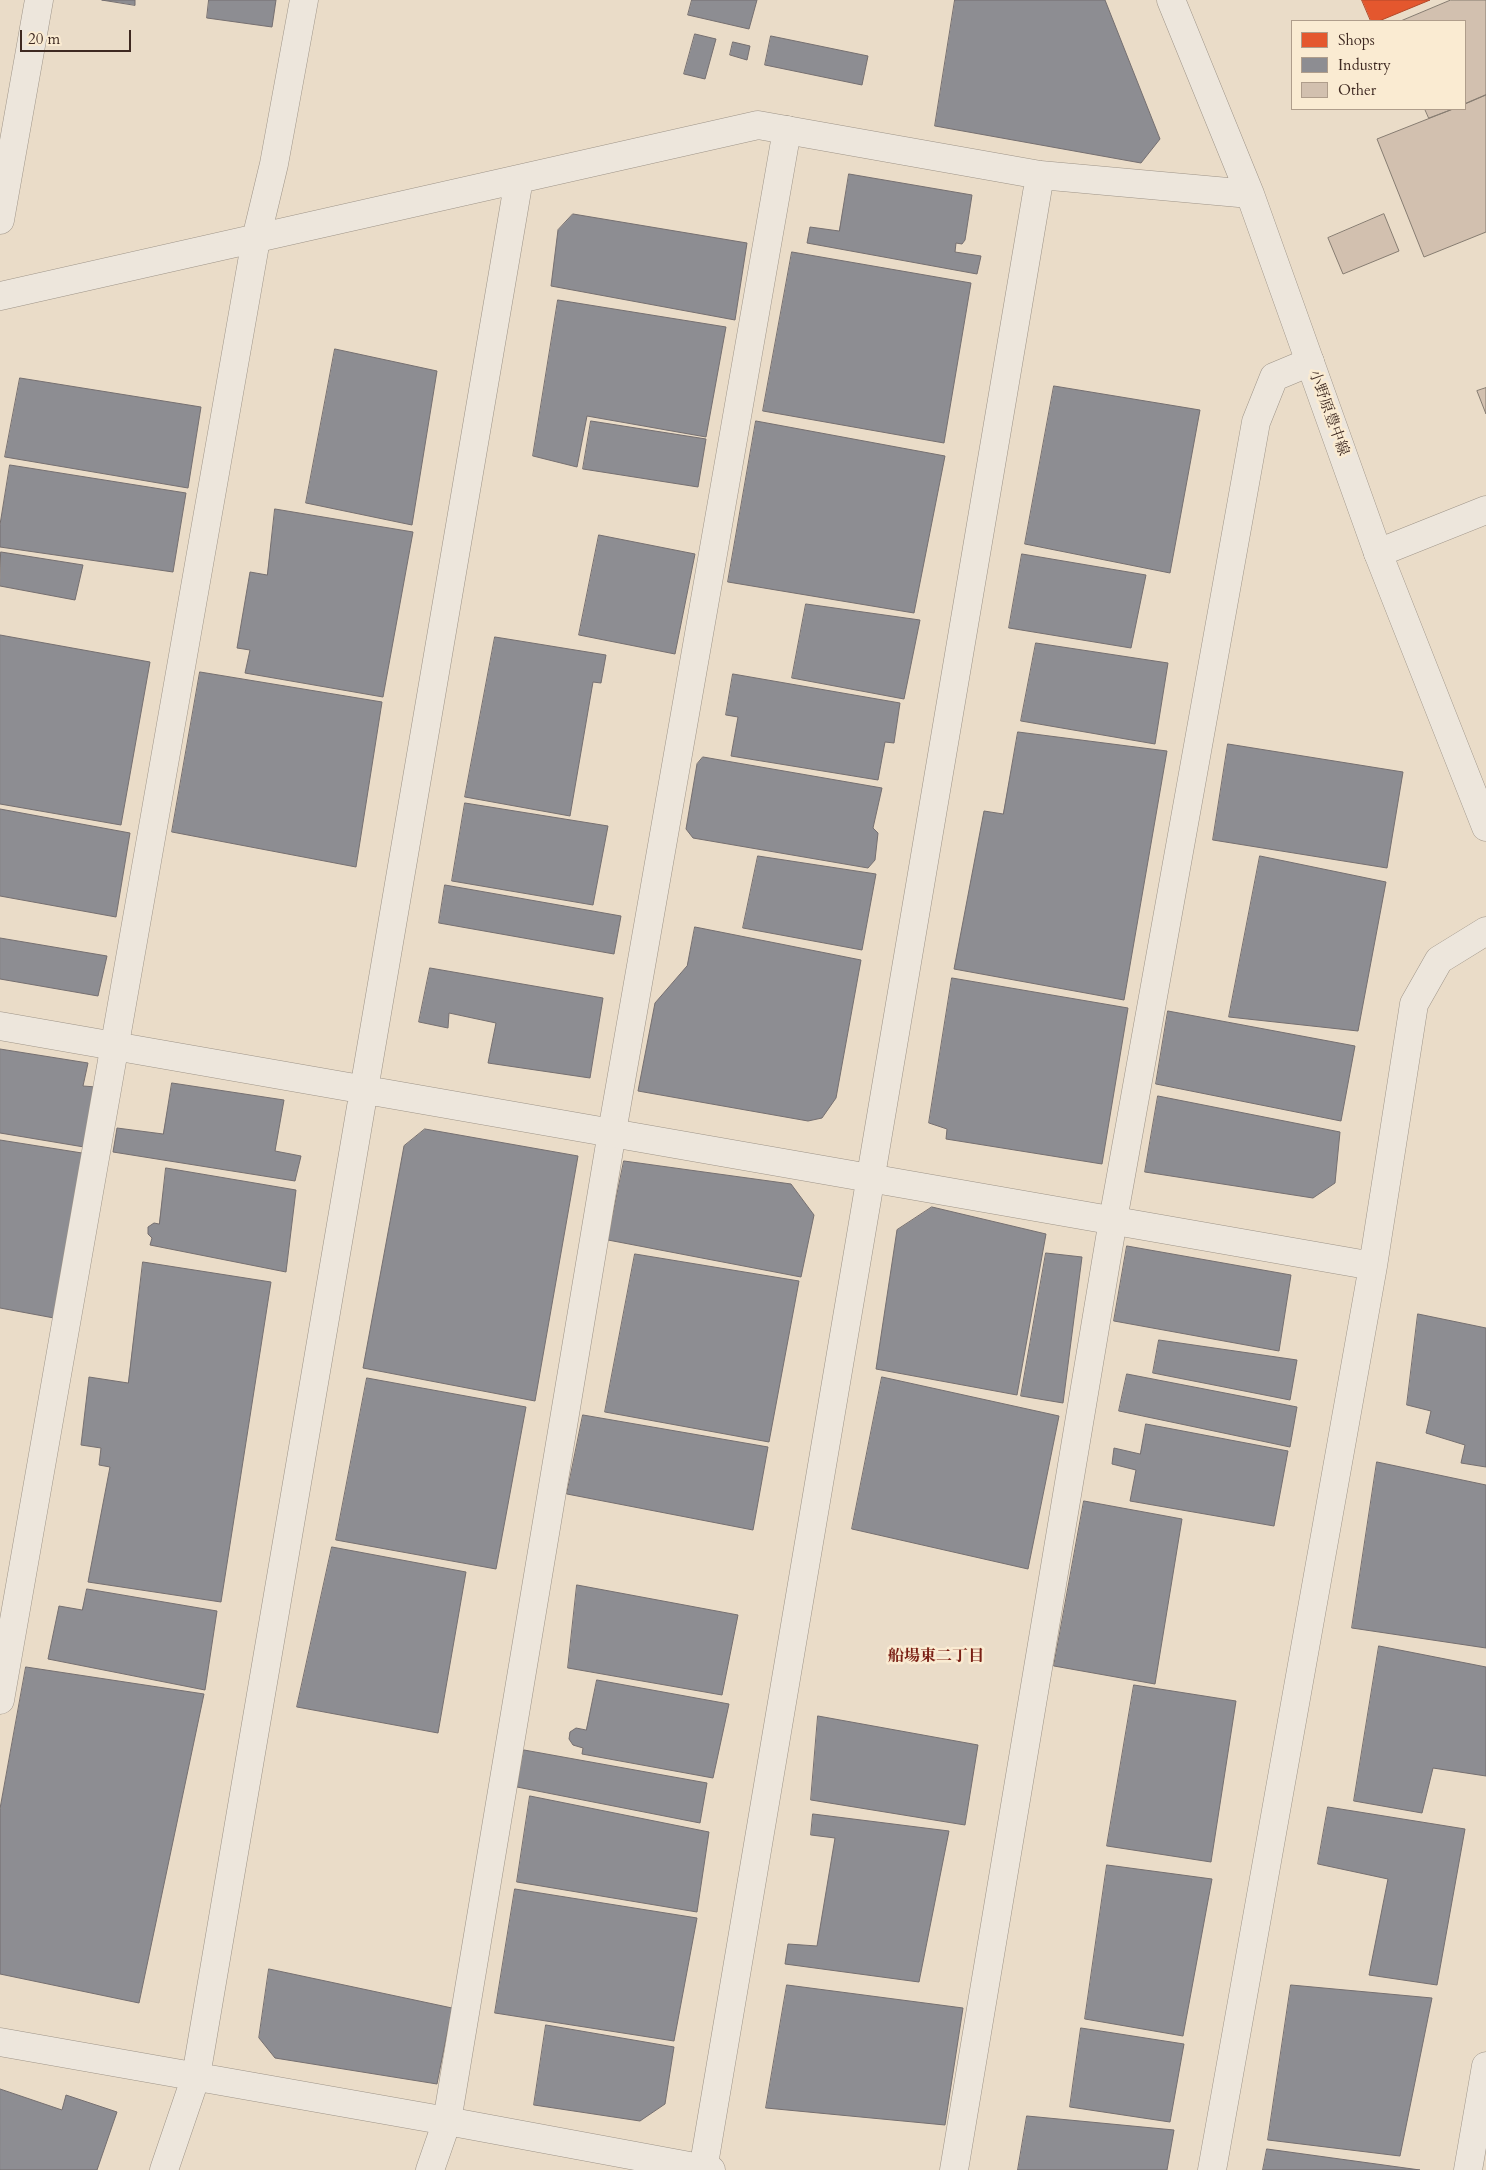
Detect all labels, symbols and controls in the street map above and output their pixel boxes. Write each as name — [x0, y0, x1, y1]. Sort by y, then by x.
scale bar — [22, 20, 134, 52]
legend — [1291, 20, 1466, 110]
text: 20 m — [28, 29, 60, 49]
text: Shops — [1338, 30, 1375, 50]
text: Industry — [1338, 55, 1391, 75]
text: Other — [1338, 80, 1376, 100]
street label: 小野原豊中線 — [1304, 368, 1352, 458]
district label: 船場東二丁目 — [888, 1647, 984, 1667]

